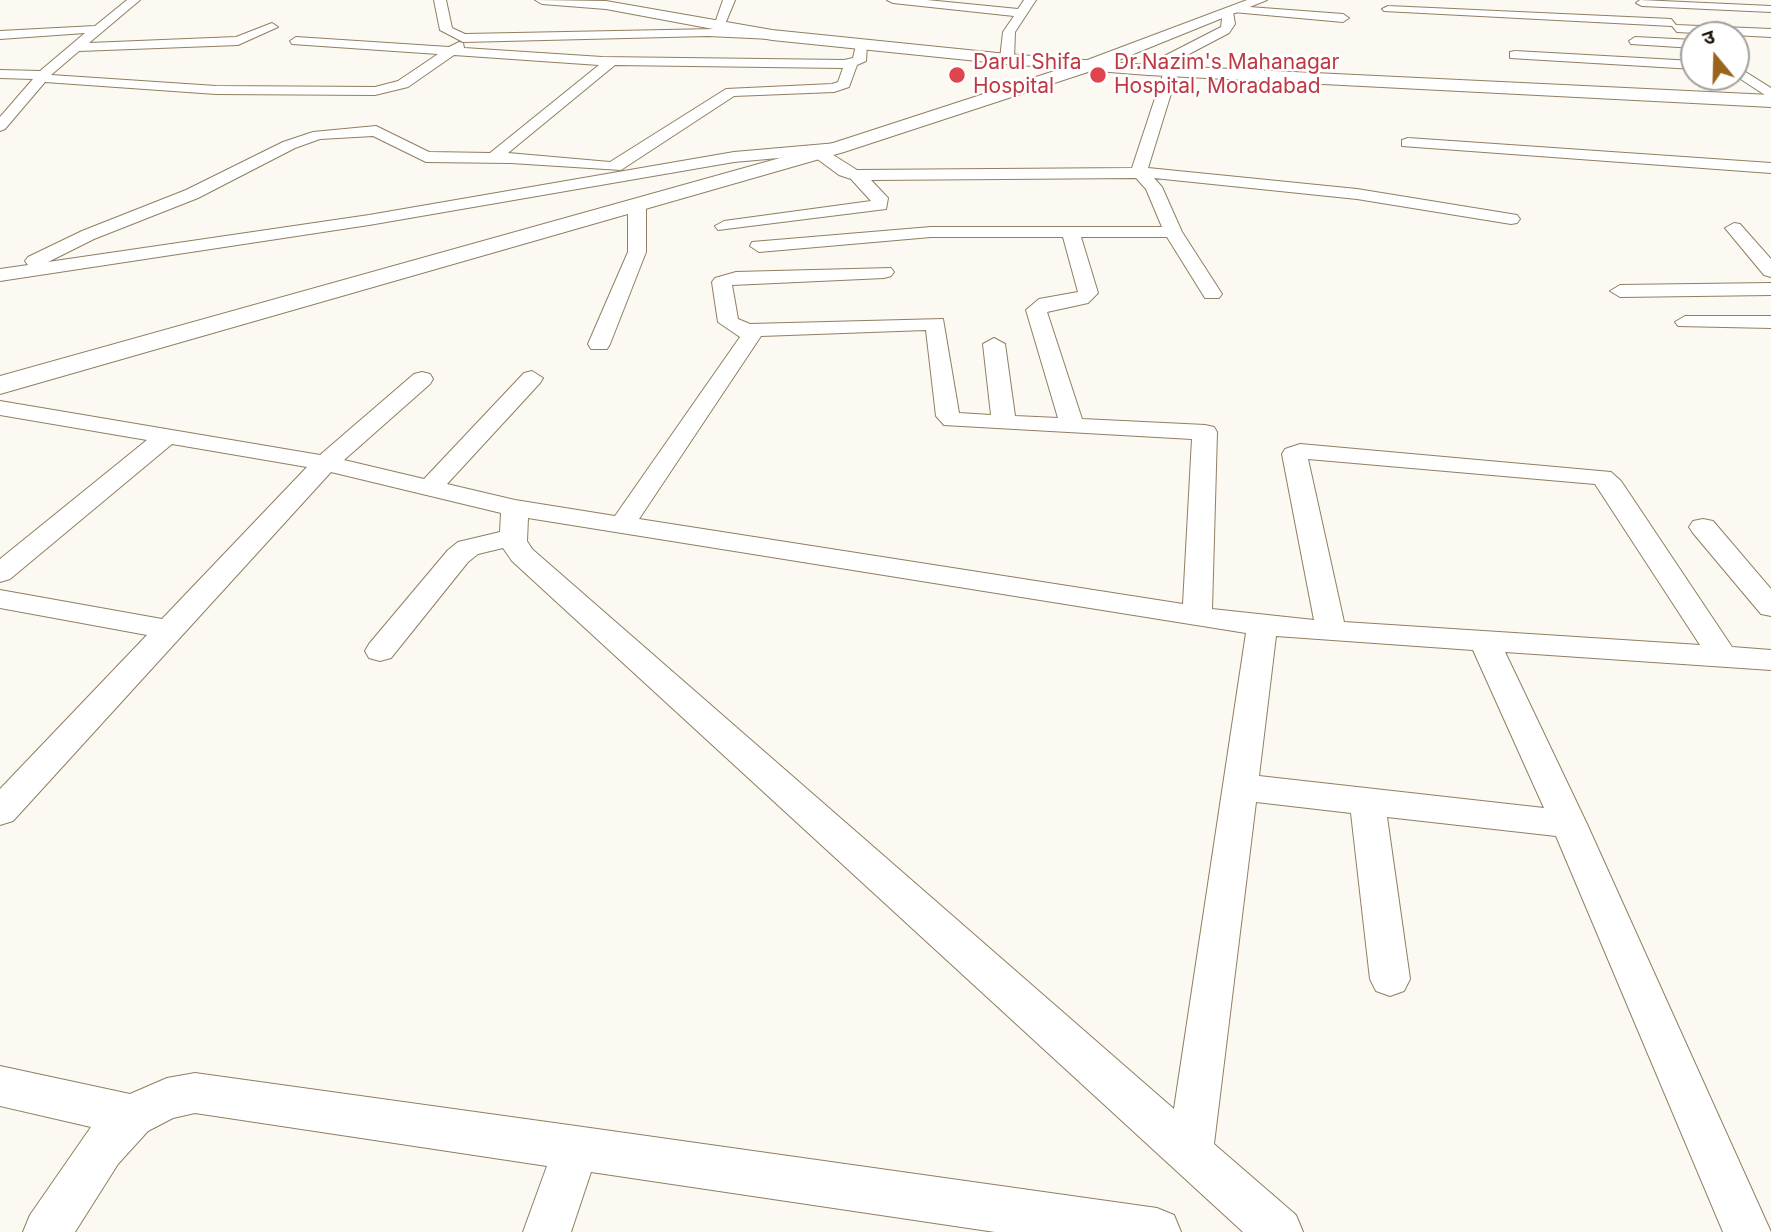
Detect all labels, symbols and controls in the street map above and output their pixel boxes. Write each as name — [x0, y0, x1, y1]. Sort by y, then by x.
north arrow — [1680, 21, 1750, 91]
text: उ — [1700, 25, 1718, 50]
place label: Darul Shifa Hospital — [973, 50, 1081, 100]
place label: Dr.Nazim's Mahanagar Hospital, Moradabad — [1114, 50, 1340, 100]
marker: Darul Shifa Hospital — [947, 65, 967, 85]
marker: Dr.Nazim's Mahanagar Hospital, Moradabad — [1088, 65, 1108, 85]

